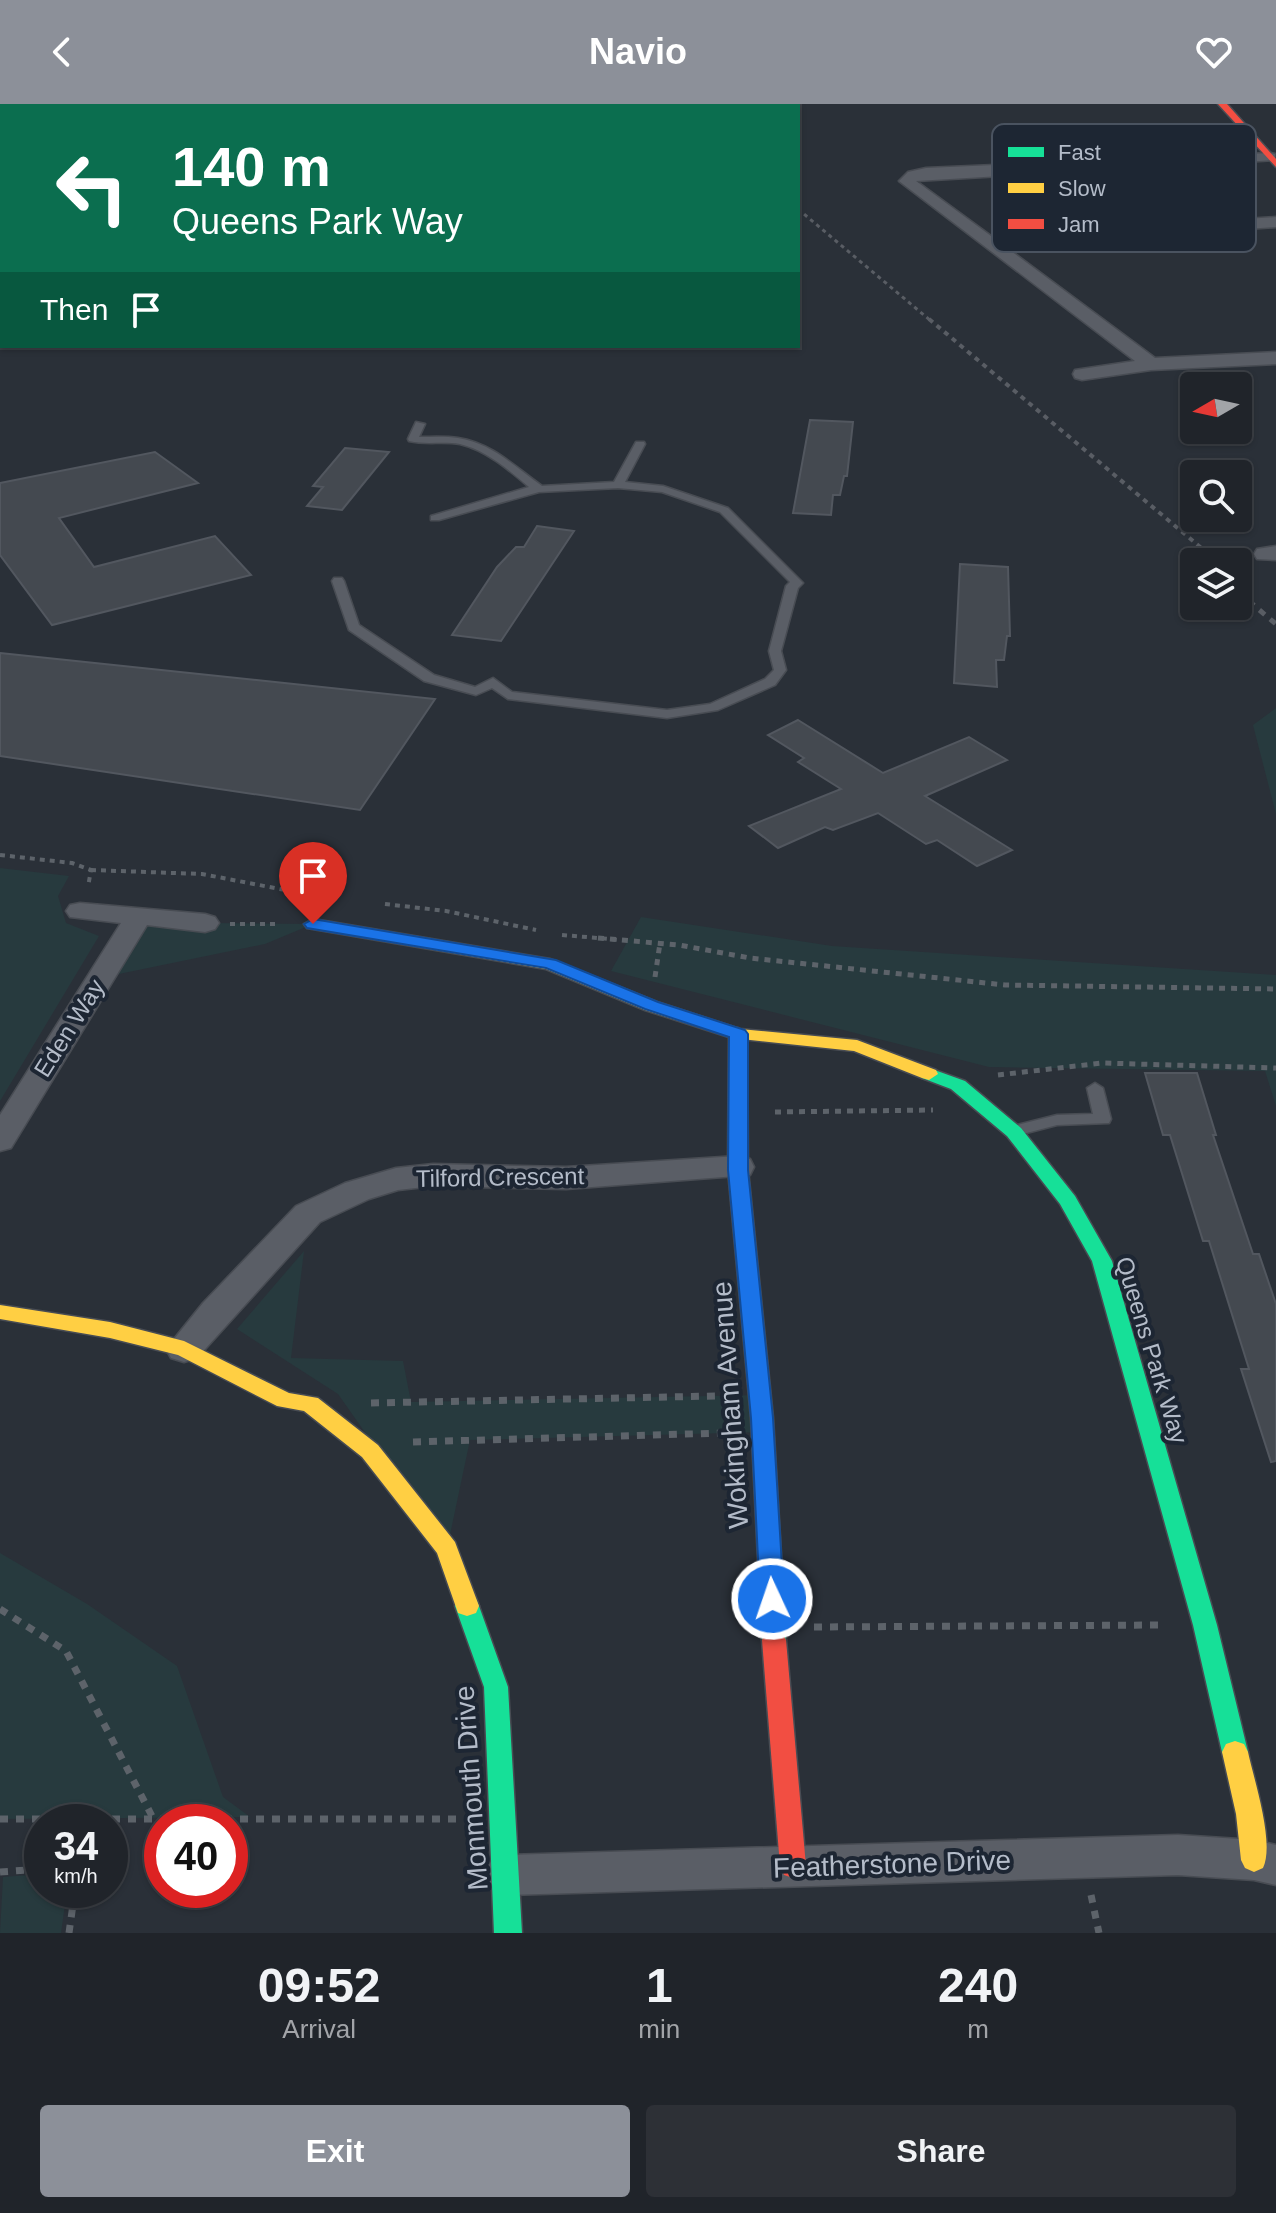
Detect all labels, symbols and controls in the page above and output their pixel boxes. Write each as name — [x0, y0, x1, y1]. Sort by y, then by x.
icon: back — [40, 30, 84, 74]
icon: heart — [1192, 30, 1236, 74]
text: Navio — [589, 31, 687, 72]
legend — [992, 124, 1256, 252]
text: 140 m — [172, 135, 331, 198]
icon: left — [40, 136, 144, 240]
text: Fast — [1058, 140, 1101, 165]
text: Slow — [1058, 176, 1106, 201]
text: Queens Park Way — [172, 201, 463, 242]
text: Jam — [1058, 212, 1100, 237]
icon: arrive — [124, 288, 168, 332]
text: Then — [40, 293, 108, 326]
north arrow — [1180, 372, 1252, 444]
map controls — [1180, 372, 1252, 620]
button: search — [1180, 460, 1252, 532]
button: layers — [1180, 548, 1252, 620]
pin — [279, 842, 347, 924]
icon: arrive — [291, 854, 335, 898]
street label: Eden Way — [28, 974, 110, 1082]
street label: Tilford Crescent — [416, 1162, 585, 1192]
street label: Queens Park Way — [1111, 1253, 1193, 1447]
street label: Wokingham Avenue — [706, 1280, 754, 1530]
position arrow — [730, 1557, 814, 1641]
street label: Monmouth Drive — [448, 1684, 494, 1892]
speed limit sign: 40 — [144, 1804, 248, 1908]
text: 34 — [54, 1824, 98, 1868]
street label: Featherstone Drive — [772, 1844, 1012, 1884]
text: km/h — [54, 1865, 98, 1887]
text: 09:52 — [258, 1959, 381, 2012]
text: 1 — [646, 1959, 673, 2012]
text: 240 — [938, 1959, 1018, 2012]
text: Arrival — [282, 2014, 356, 2044]
text: min — [638, 2014, 680, 2044]
text: m — [967, 2014, 989, 2044]
button: Exit — [40, 2105, 630, 2197]
button: Share — [646, 2105, 1236, 2197]

